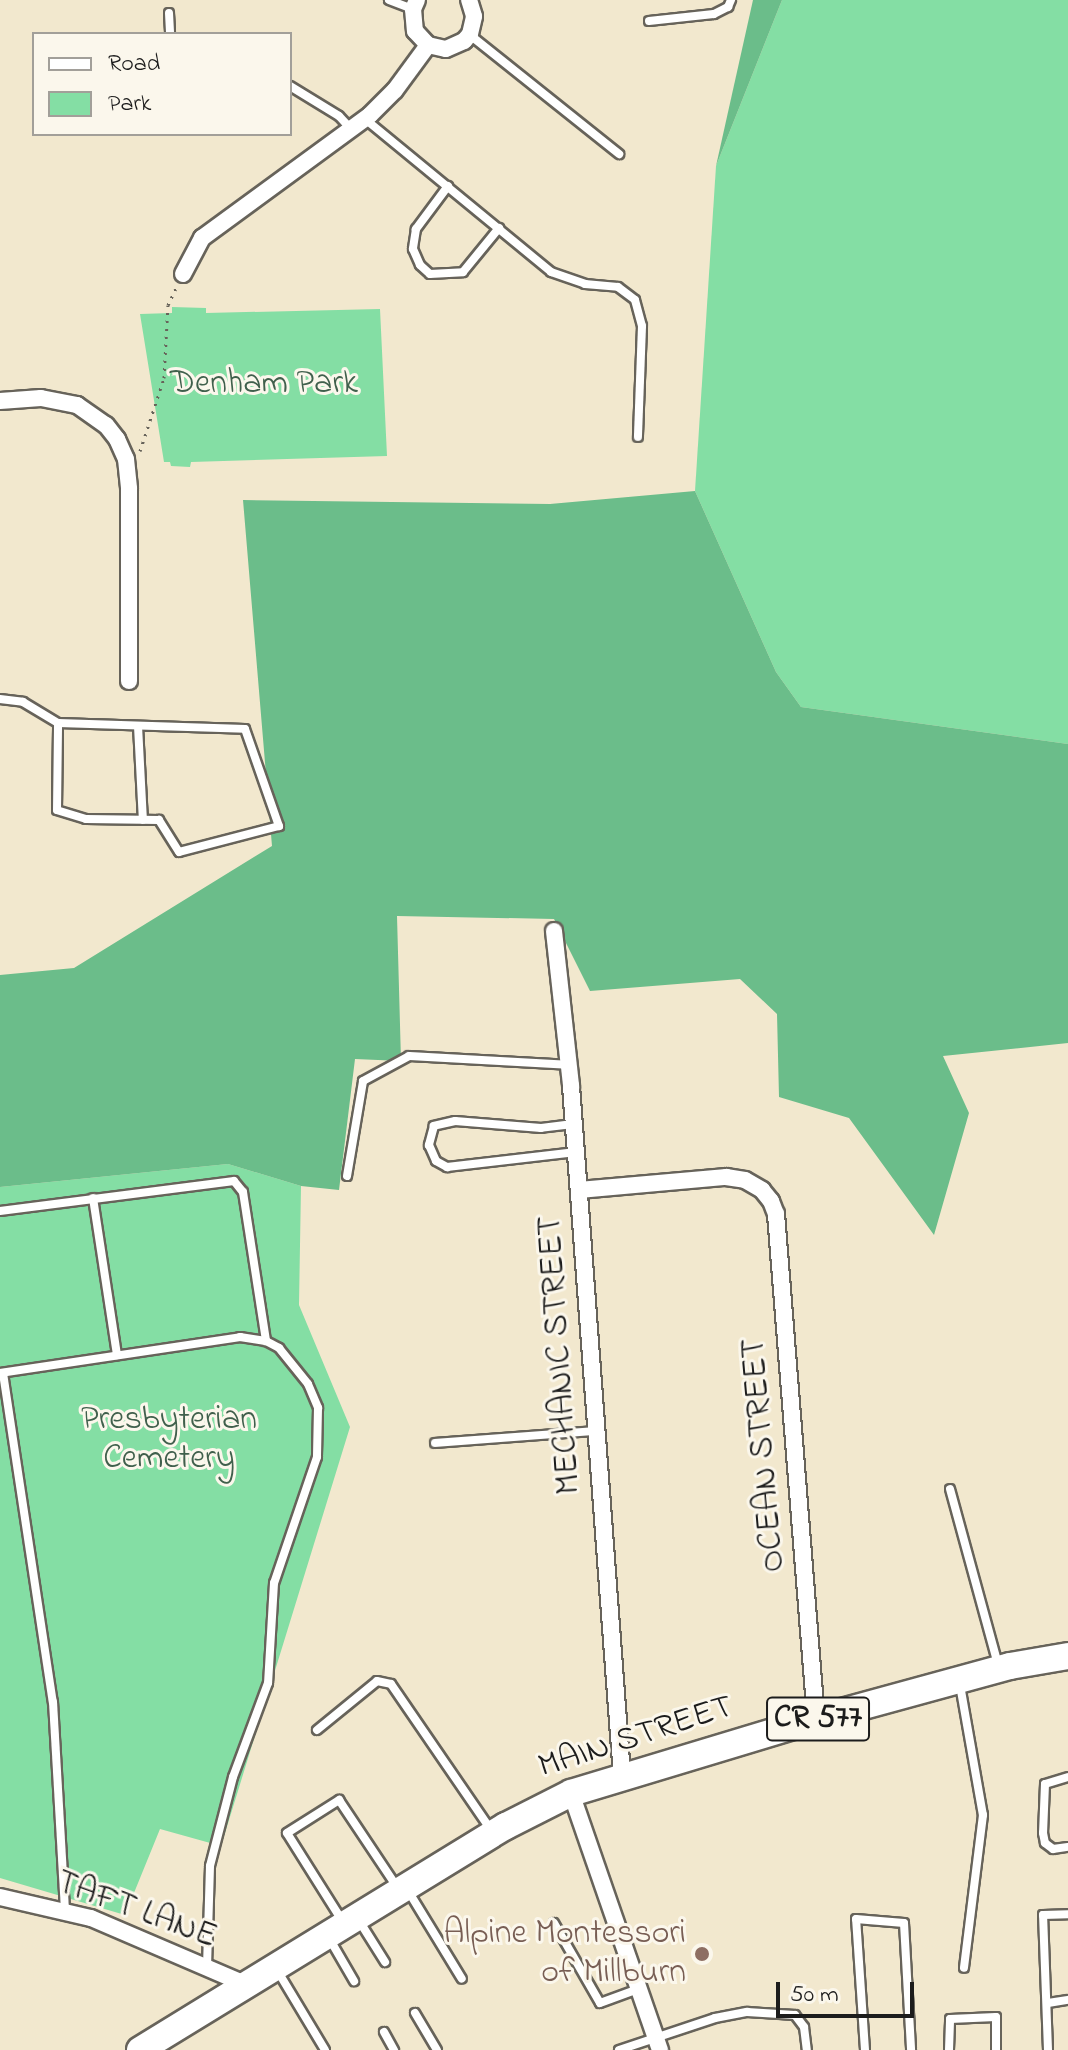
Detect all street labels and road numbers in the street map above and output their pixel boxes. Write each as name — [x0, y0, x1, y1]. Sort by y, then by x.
street label: MECHANIC STREET — [531, 1214, 591, 1496]
street label: OCEAN STREET — [734, 1336, 796, 1574]
street label: MAIN STREET — [534, 1687, 738, 1789]
road number: CR 577 — [766, 1691, 870, 1747]
street label: TAFT LANE — [50, 1863, 222, 1959]

